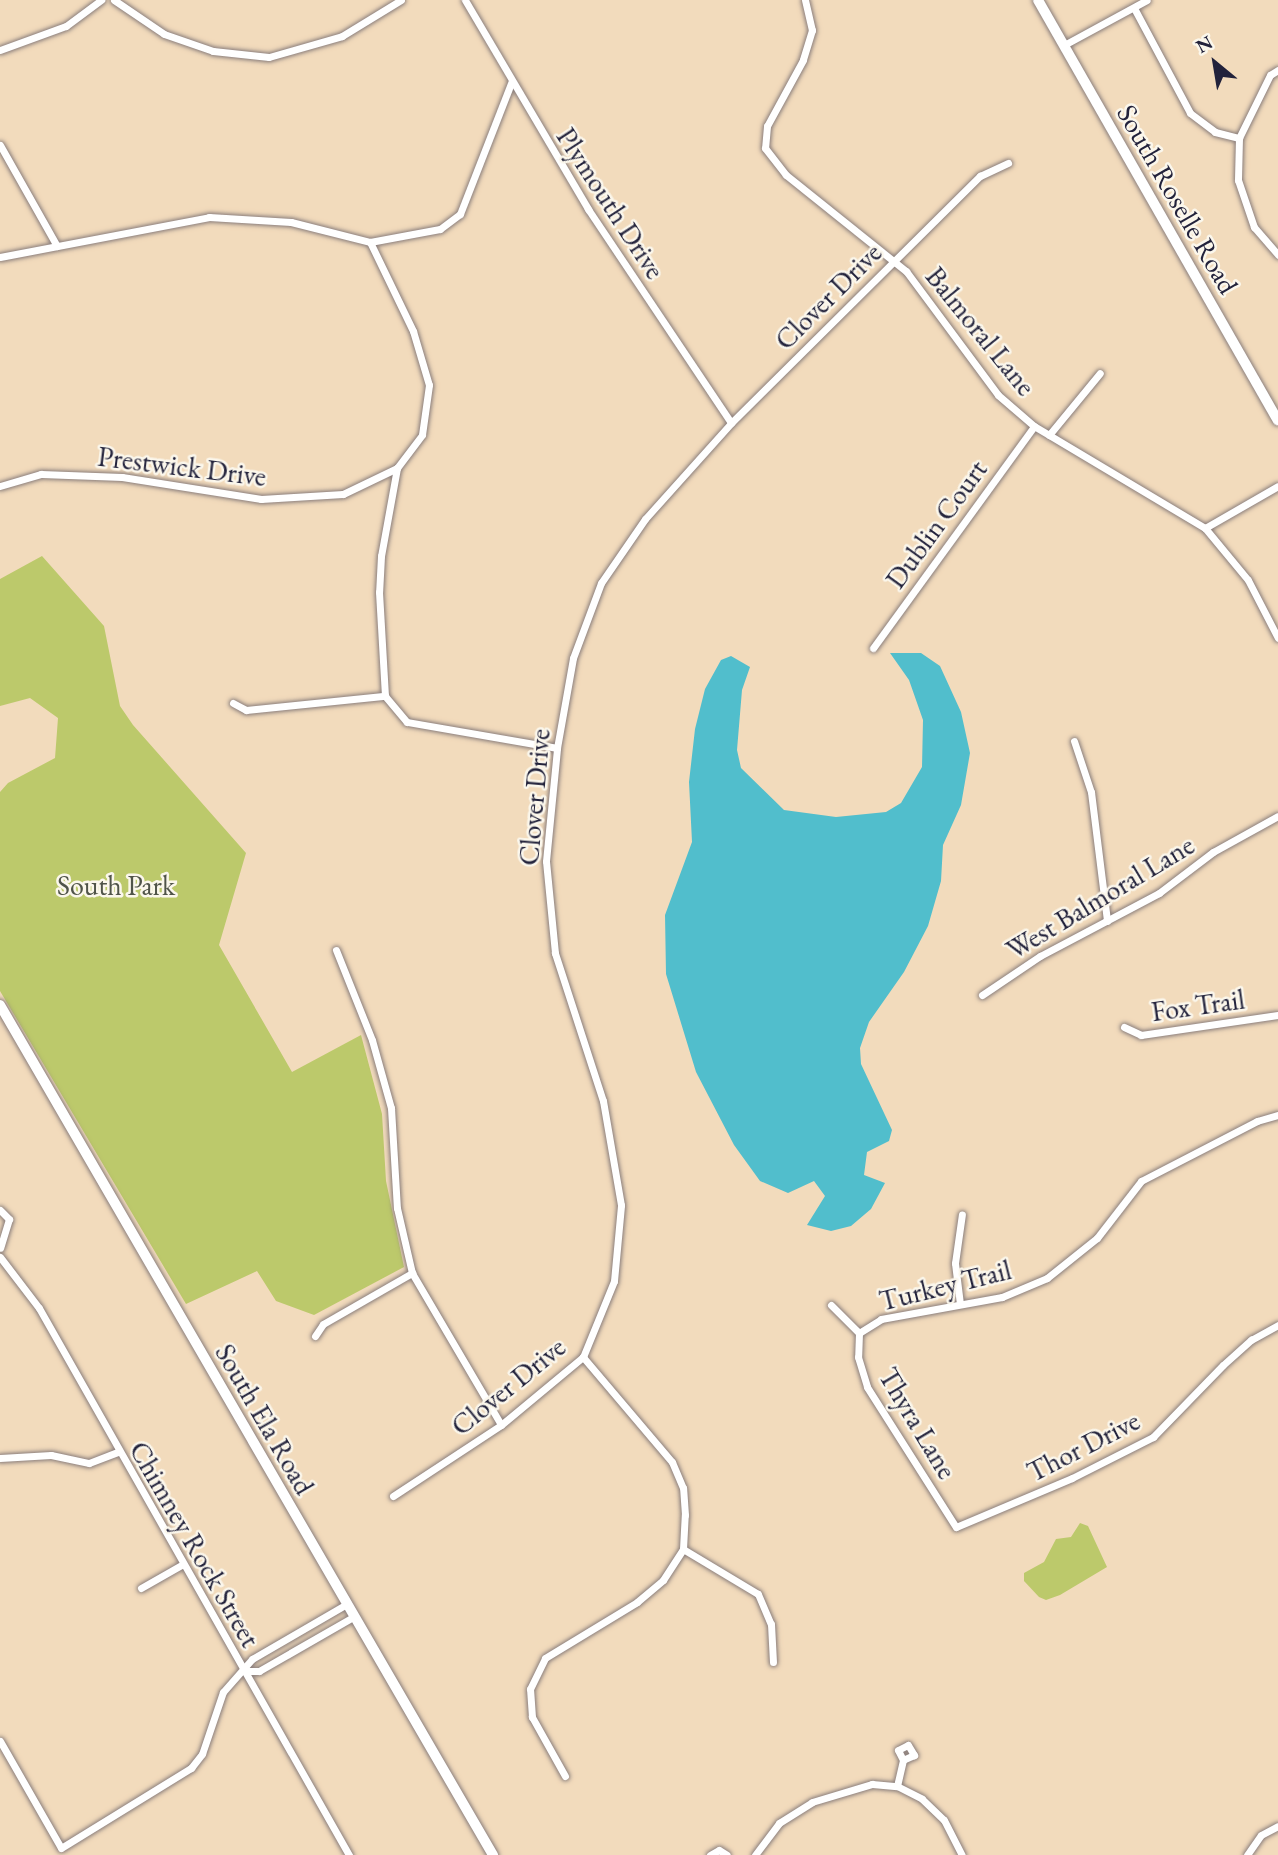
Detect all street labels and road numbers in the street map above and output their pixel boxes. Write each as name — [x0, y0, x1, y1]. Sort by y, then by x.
street label: South Roselle Road — [1110, 98, 1246, 300]
street label: Plymouth Drive — [550, 121, 672, 285]
street label: Clover Drive — [768, 236, 888, 356]
street label: Balmoral Lane — [919, 260, 1043, 402]
street label: Prestwick Drive — [96, 439, 268, 493]
street label: Dublin Court — [878, 453, 994, 595]
street label: Clover Drive — [511, 727, 557, 867]
street label: West Balmoral Lane — [1000, 828, 1200, 966]
street label: Fox Trail — [1149, 982, 1247, 1028]
street label: Turkey Trail — [876, 1252, 1014, 1318]
street label: Clover Drive — [444, 1330, 572, 1442]
street label: South Ela Road — [208, 1338, 322, 1500]
street label: Thyra Lane — [872, 1361, 964, 1485]
street label: Thor Drive — [1021, 1403, 1145, 1489]
street label: Chimney Rock Street — [122, 1435, 268, 1653]

